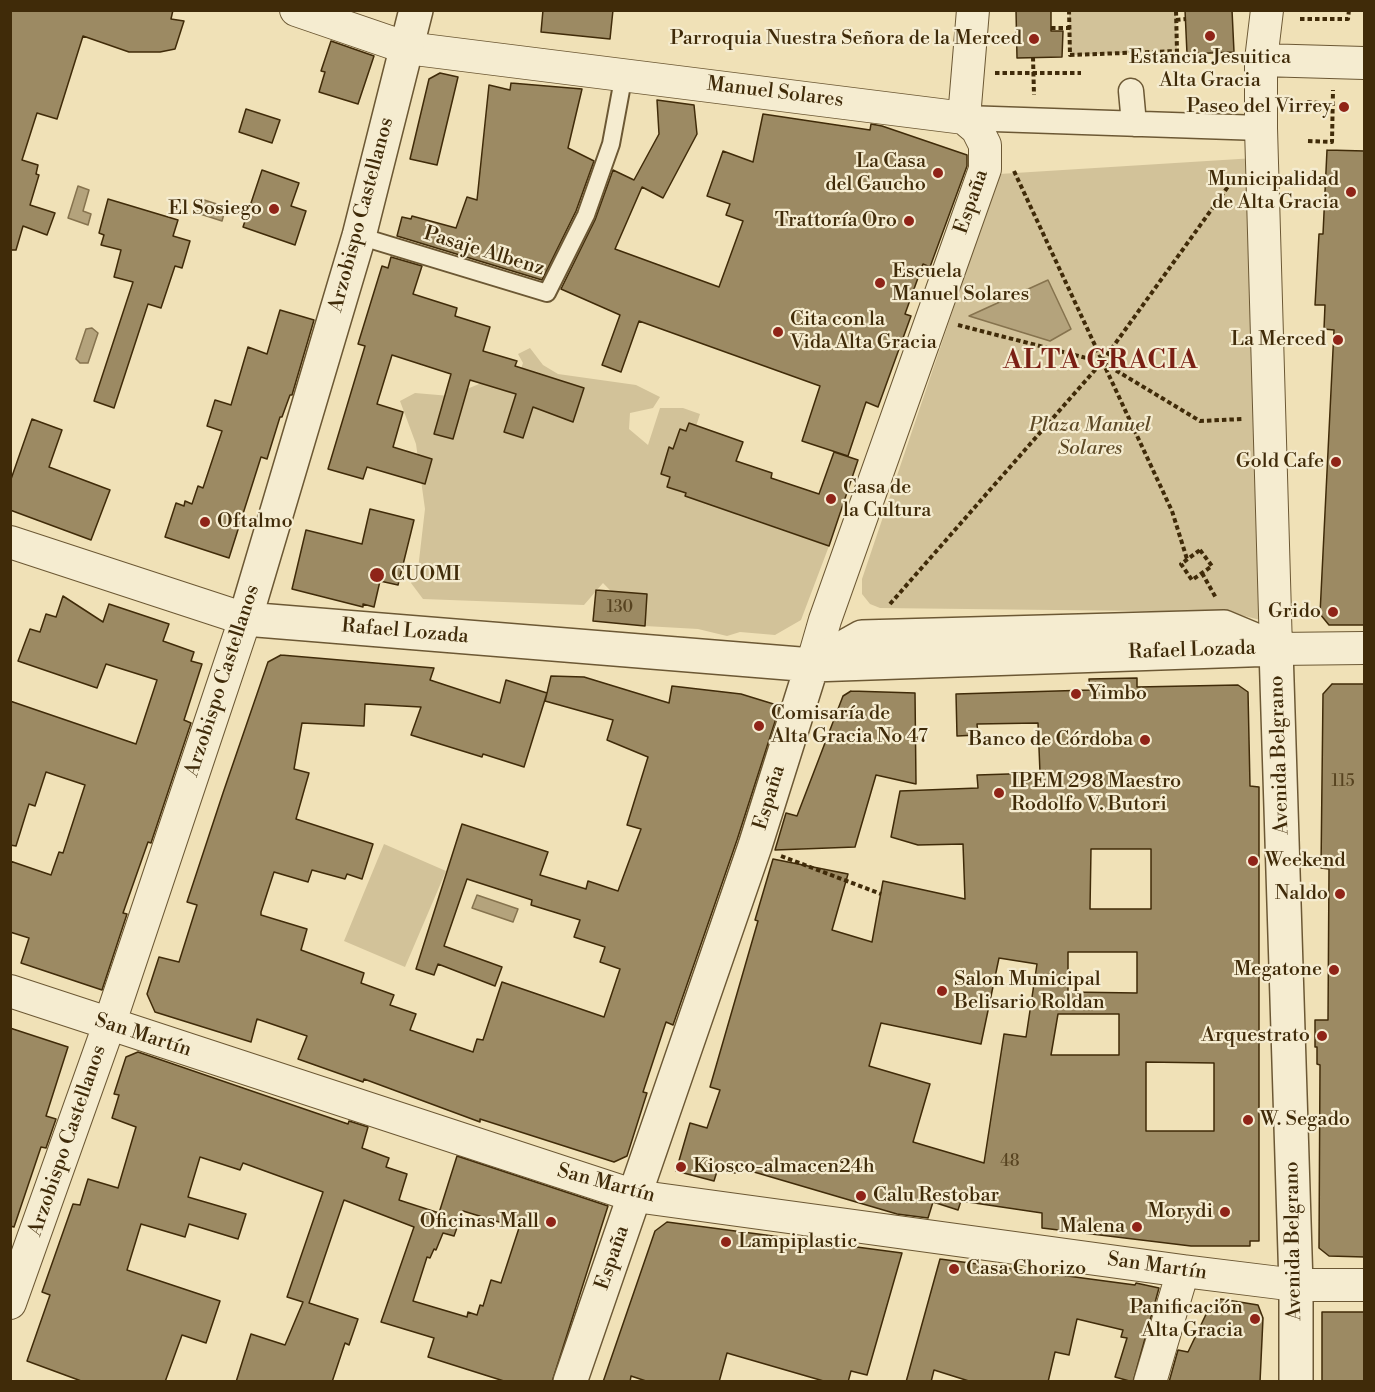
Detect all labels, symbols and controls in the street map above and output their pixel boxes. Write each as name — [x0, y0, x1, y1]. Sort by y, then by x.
place label: Parroquia Nuestra Señora de la Merced — [670, 27, 1022, 51]
marker: Estancia Jesuitica Alta Gracia — [1203, 29, 1217, 43]
marker: Parroquia Nuestra Señora de la Merced — [1027, 32, 1041, 46]
place label: Estancia Jesuitica Alta Gracia — [1129, 46, 1291, 93]
street label: Manuel Solares — [705, 73, 845, 113]
place label: Paseo del Virrey — [1187, 95, 1332, 119]
marker: Paseo del Virrey — [1337, 100, 1351, 114]
street label: Arzobispo Castellanos — [324, 115, 400, 315]
place label: La Casa del Gaucho — [825, 150, 926, 197]
marker: La Casa del Gaucho — [931, 166, 945, 180]
street label: España — [950, 167, 994, 237]
place label: Municipalidad de Alta Gracia — [1208, 168, 1339, 215]
marker: Municipalidad de Alta Gracia — [1344, 185, 1358, 199]
place label: El Sosiego — [168, 197, 262, 221]
marker: El Sosiego — [267, 202, 281, 216]
place label: Trattoría Oro — [775, 209, 897, 233]
marker: Trattoría Oro — [902, 214, 916, 228]
street label: Pasaje Albenz — [421, 222, 547, 282]
place label: Escuela Manuel Solares — [892, 260, 1029, 307]
marker: Escuela Manuel Solares — [873, 276, 887, 290]
place label: Cita con la Vida Alta Gracia — [790, 308, 937, 355]
marker: Cita con la Vida Alta Gracia — [771, 325, 785, 339]
place label: La Merced — [1231, 328, 1326, 352]
marker: La Merced — [1331, 333, 1345, 347]
district label: ALTA GRACIA — [1003, 346, 1199, 378]
park label: Plaza Manuel Solares — [1029, 414, 1151, 461]
place label: Gold Cafe — [1236, 450, 1324, 474]
marker: Gold Cafe — [1329, 455, 1343, 469]
place label: Casa de la Cultura — [843, 476, 931, 523]
marker: Casa de la Cultura — [824, 492, 838, 506]
place label: Oftalmo — [217, 510, 293, 534]
marker: Oftalmo — [198, 515, 212, 529]
place label: CUOMI — [391, 563, 460, 587]
marker: CUOMI — [368, 566, 386, 584]
street label: Arzobispo Castellanos — [181, 582, 265, 780]
house number: 130 — [607, 598, 633, 618]
place label: Grido — [1268, 600, 1321, 624]
marker: Grido — [1326, 605, 1340, 619]
street label: Rafael Lozada — [340, 614, 470, 650]
street label: Rafael Lozada — [1128, 637, 1256, 665]
street label: Avenida Belgrano — [1265, 675, 1295, 835]
place label: Yimbo — [1088, 682, 1147, 706]
marker: Yimbo — [1069, 687, 1083, 701]
place label: Comisaría de Alta Gracia No 47 — [771, 702, 928, 749]
marker: Comisaría de Alta Gracia No 47 — [752, 719, 766, 733]
place label: Banco de Córdoba — [968, 728, 1133, 752]
marker: Banco de Córdoba — [1138, 733, 1152, 747]
street label: España — [749, 763, 791, 833]
place label: IPEM 298 Maestro Rodolfo V. Butori — [1011, 770, 1181, 817]
house number: 115 — [1331, 772, 1355, 792]
marker: IPEM 298 Maestro Rodolfo V. Butori — [992, 786, 1006, 800]
place label: Weekend — [1265, 849, 1346, 873]
marker: Weekend — [1246, 854, 1260, 868]
place label: Naldo — [1275, 882, 1328, 906]
marker: Naldo — [1333, 887, 1347, 901]
place label: Megatone — [1234, 958, 1322, 982]
marker: Megatone — [1327, 963, 1341, 977]
place label: Salon Municipal Belisario Roldan — [954, 968, 1105, 1015]
marker: Salon Municipal Belisario Roldan — [935, 984, 949, 998]
street label: San Martín — [92, 1009, 194, 1063]
place label: Arquestrato — [1201, 1024, 1310, 1048]
marker: Arquestrato — [1315, 1029, 1329, 1043]
street label: Arzobispo Castellanos — [24, 1042, 112, 1240]
place label: W. Segado — [1260, 1108, 1350, 1132]
marker: W. Segado — [1241, 1113, 1255, 1127]
house number: 48 — [1000, 1152, 1020, 1172]
place label: Kiosco-almacen24h — [693, 1155, 875, 1179]
street label: San Martín — [554, 1159, 658, 1209]
marker: Kiosco-almacen24h — [674, 1160, 688, 1174]
street label: Avenida Belgrano — [1281, 1161, 1307, 1321]
place label: Calu Restobar — [873, 1184, 999, 1208]
marker: Calu Restobar — [854, 1189, 868, 1203]
place label: Morydi — [1147, 1200, 1213, 1224]
marker: Morydi — [1218, 1205, 1232, 1219]
place label: Oficinas Mall — [420, 1210, 539, 1234]
marker: Oficinas Mall — [544, 1215, 558, 1229]
place label: Malena — [1059, 1215, 1125, 1239]
marker: Malena — [1130, 1220, 1144, 1234]
street label: España — [591, 1223, 635, 1293]
place label: Lampiplastic — [738, 1230, 857, 1254]
marker: Lampiplastic — [719, 1235, 733, 1249]
street label: San Martín — [1106, 1248, 1208, 1286]
place label: Casa Chorizo — [966, 1257, 1086, 1281]
marker: Casa Chorizo — [947, 1262, 961, 1276]
place label: Panificación Alta Gracia — [1129, 1296, 1243, 1343]
marker: Panificación Alta Gracia — [1248, 1312, 1262, 1326]

